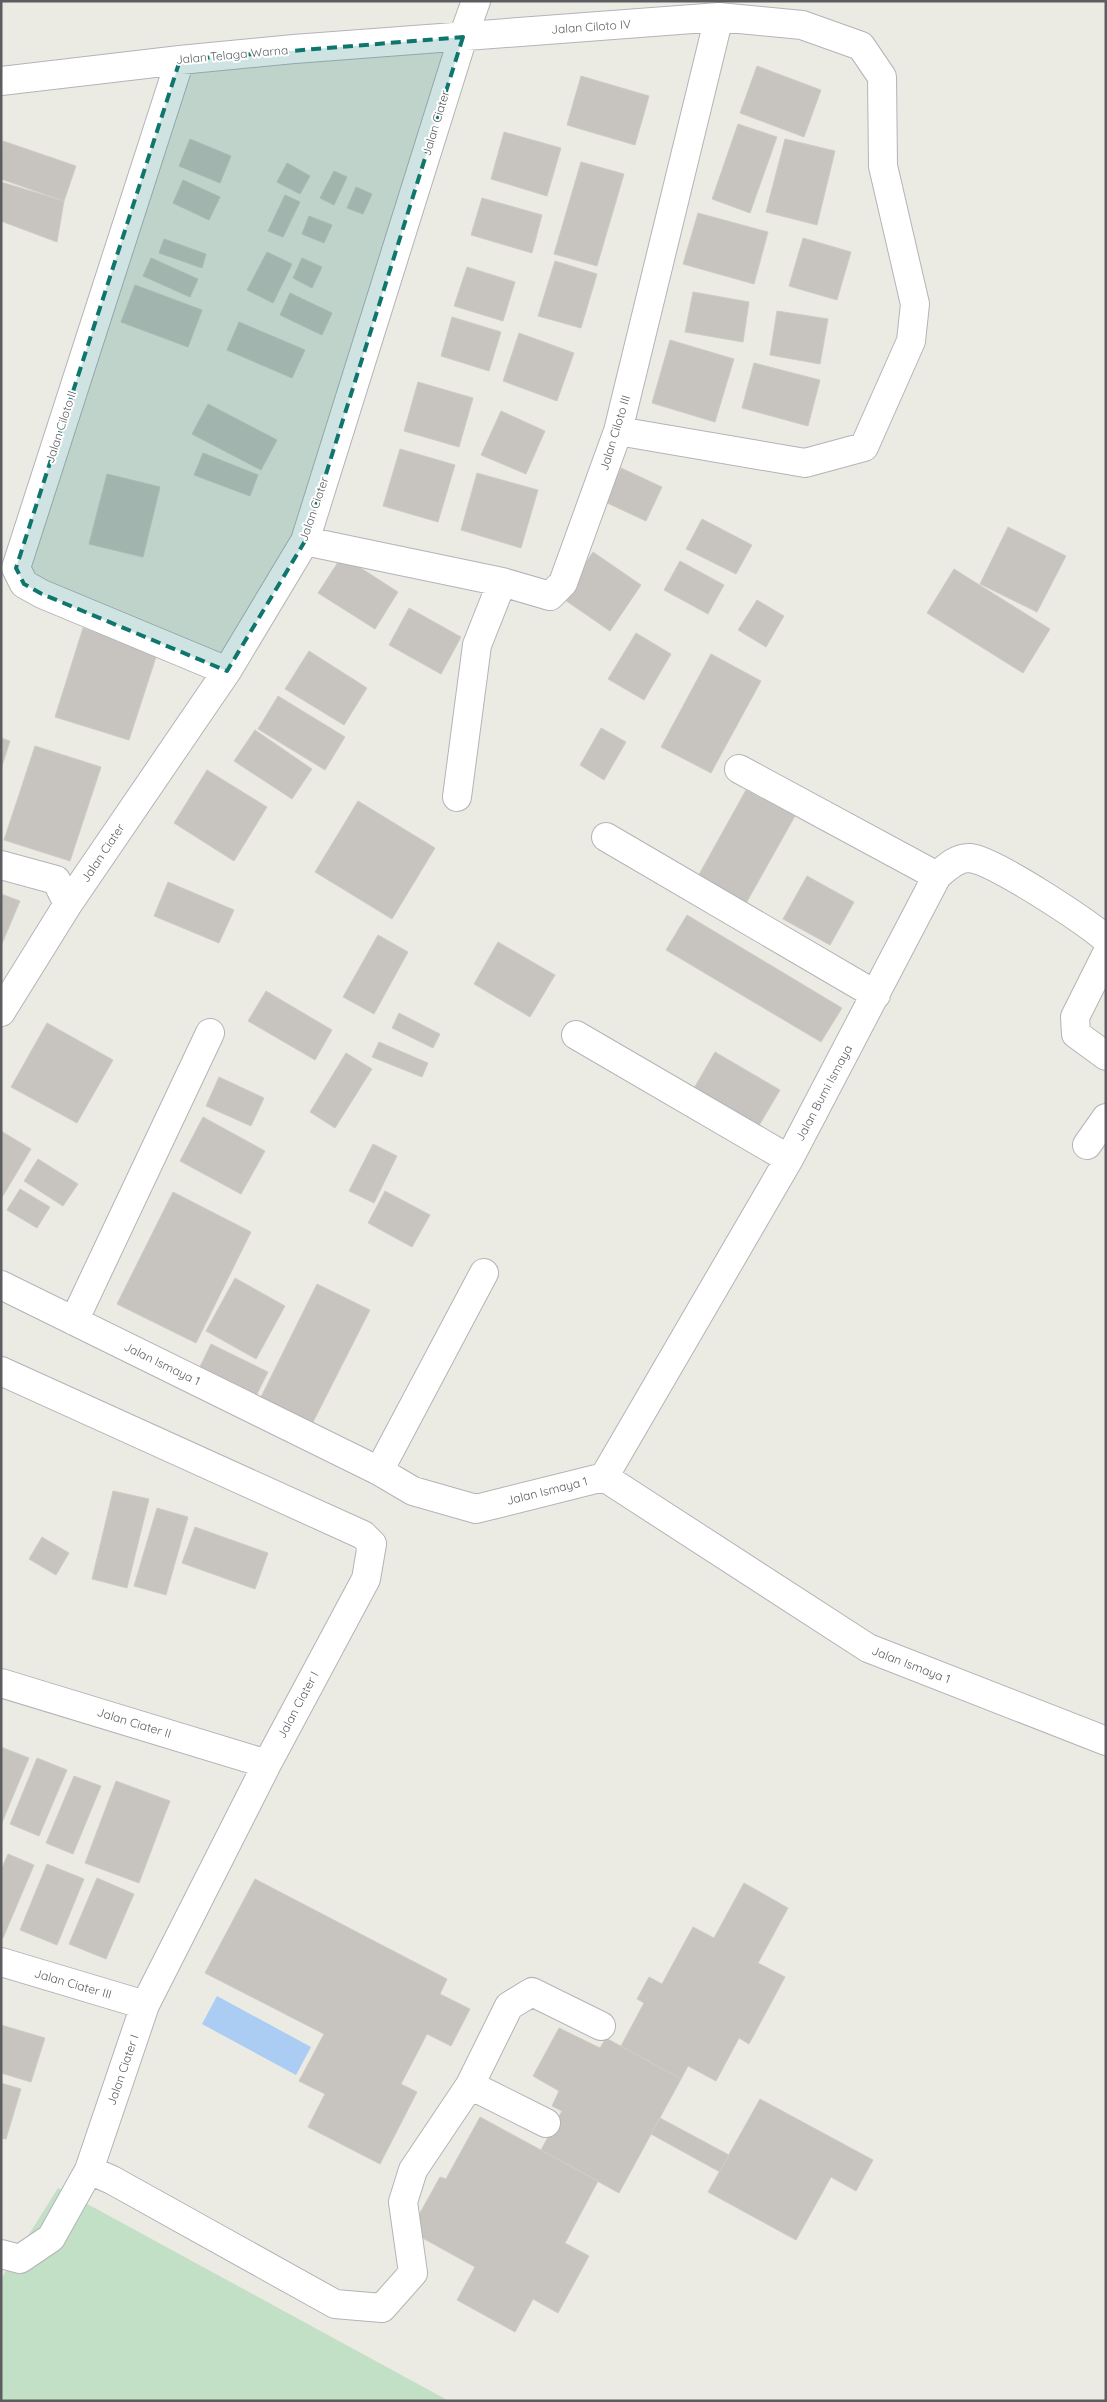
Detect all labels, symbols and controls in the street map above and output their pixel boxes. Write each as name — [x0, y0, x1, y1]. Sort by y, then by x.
street label: Jalan Ciloto IV — [550, 16, 632, 37]
street label: Jalan Telaga Warna — [175, 42, 289, 67]
street label: Jalan Ciater — [418, 88, 453, 157]
street label: Jalan Ciloto II — [42, 389, 79, 465]
street label: Jalan Ciloto III — [596, 393, 633, 472]
street label: Jalan Ciater — [295, 474, 332, 543]
street label: Jalan Ciater — [78, 820, 128, 885]
street label: Jalan Bumi Ismaya — [792, 1042, 855, 1143]
street label: Jalan Ismaya 1 — [122, 1339, 203, 1388]
street label: Jalan Ismaya 1 — [505, 1473, 589, 1508]
street label: Jalan Ismaya 1 — [870, 1643, 953, 1686]
street label: Jalan Ciater I — [274, 1669, 321, 1741]
street label: Jalan Ciater II — [95, 1704, 173, 1741]
street label: Jalan Ciater III — [33, 1965, 114, 2002]
street label: Jalan Ciater I — [103, 2033, 142, 2107]

